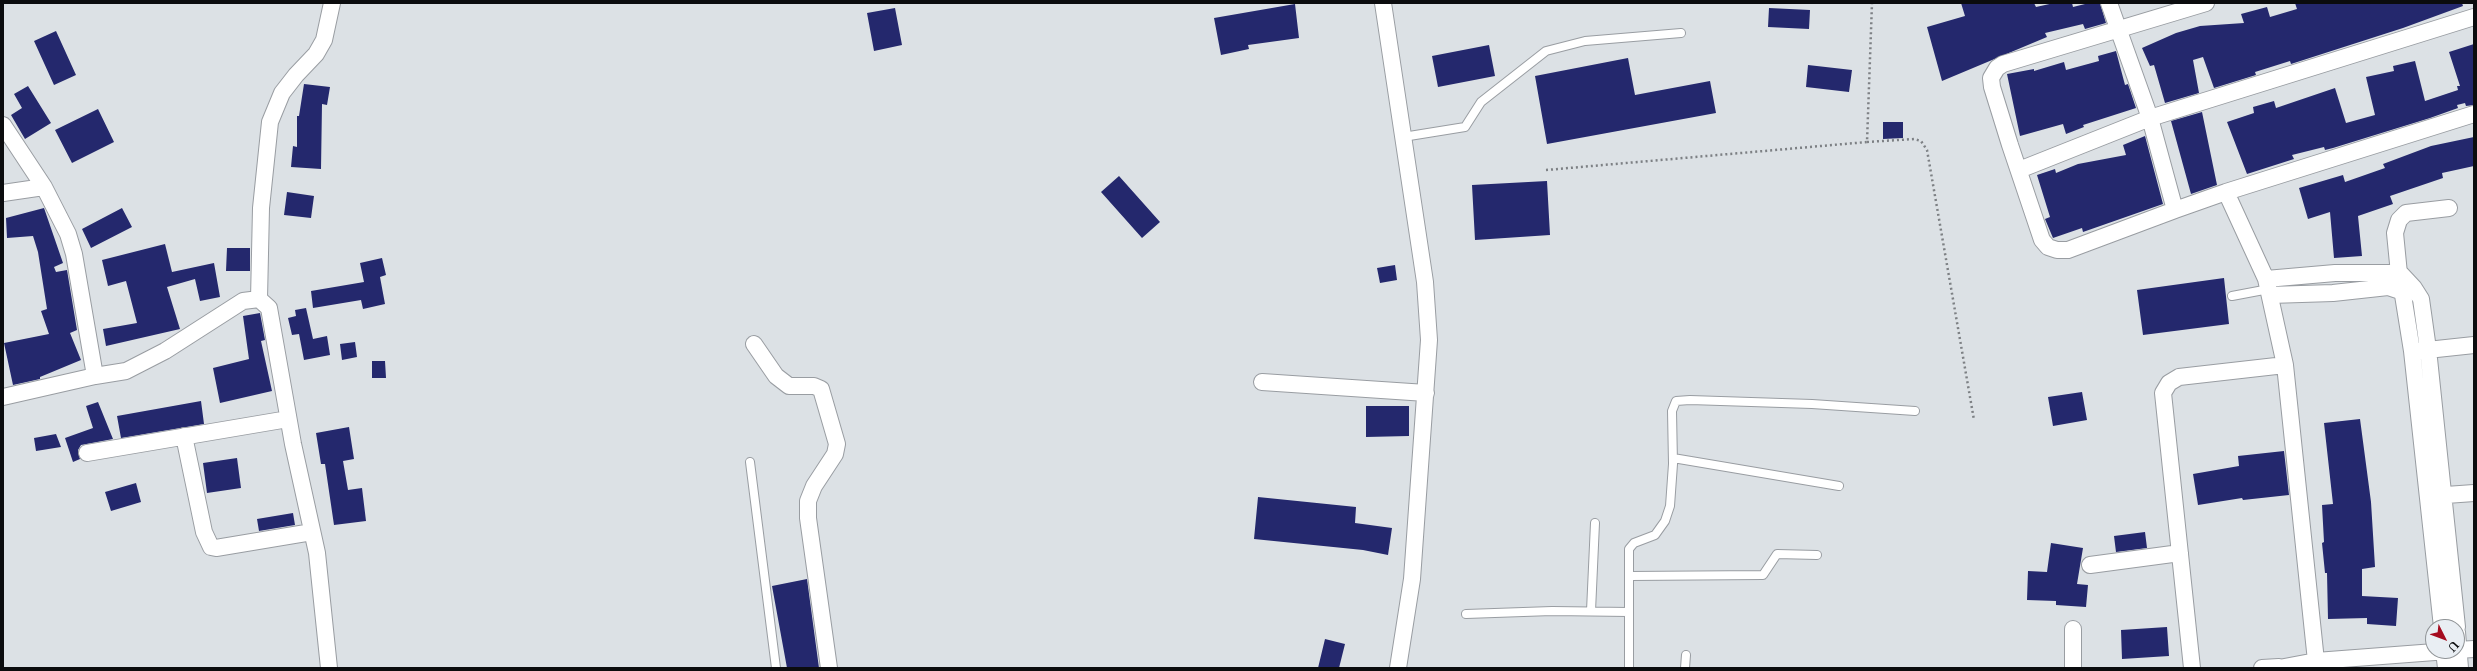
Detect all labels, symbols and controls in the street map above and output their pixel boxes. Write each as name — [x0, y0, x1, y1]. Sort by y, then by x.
north arrow — [2425, 619, 2465, 659]
text: U — [2445, 638, 2462, 655]

